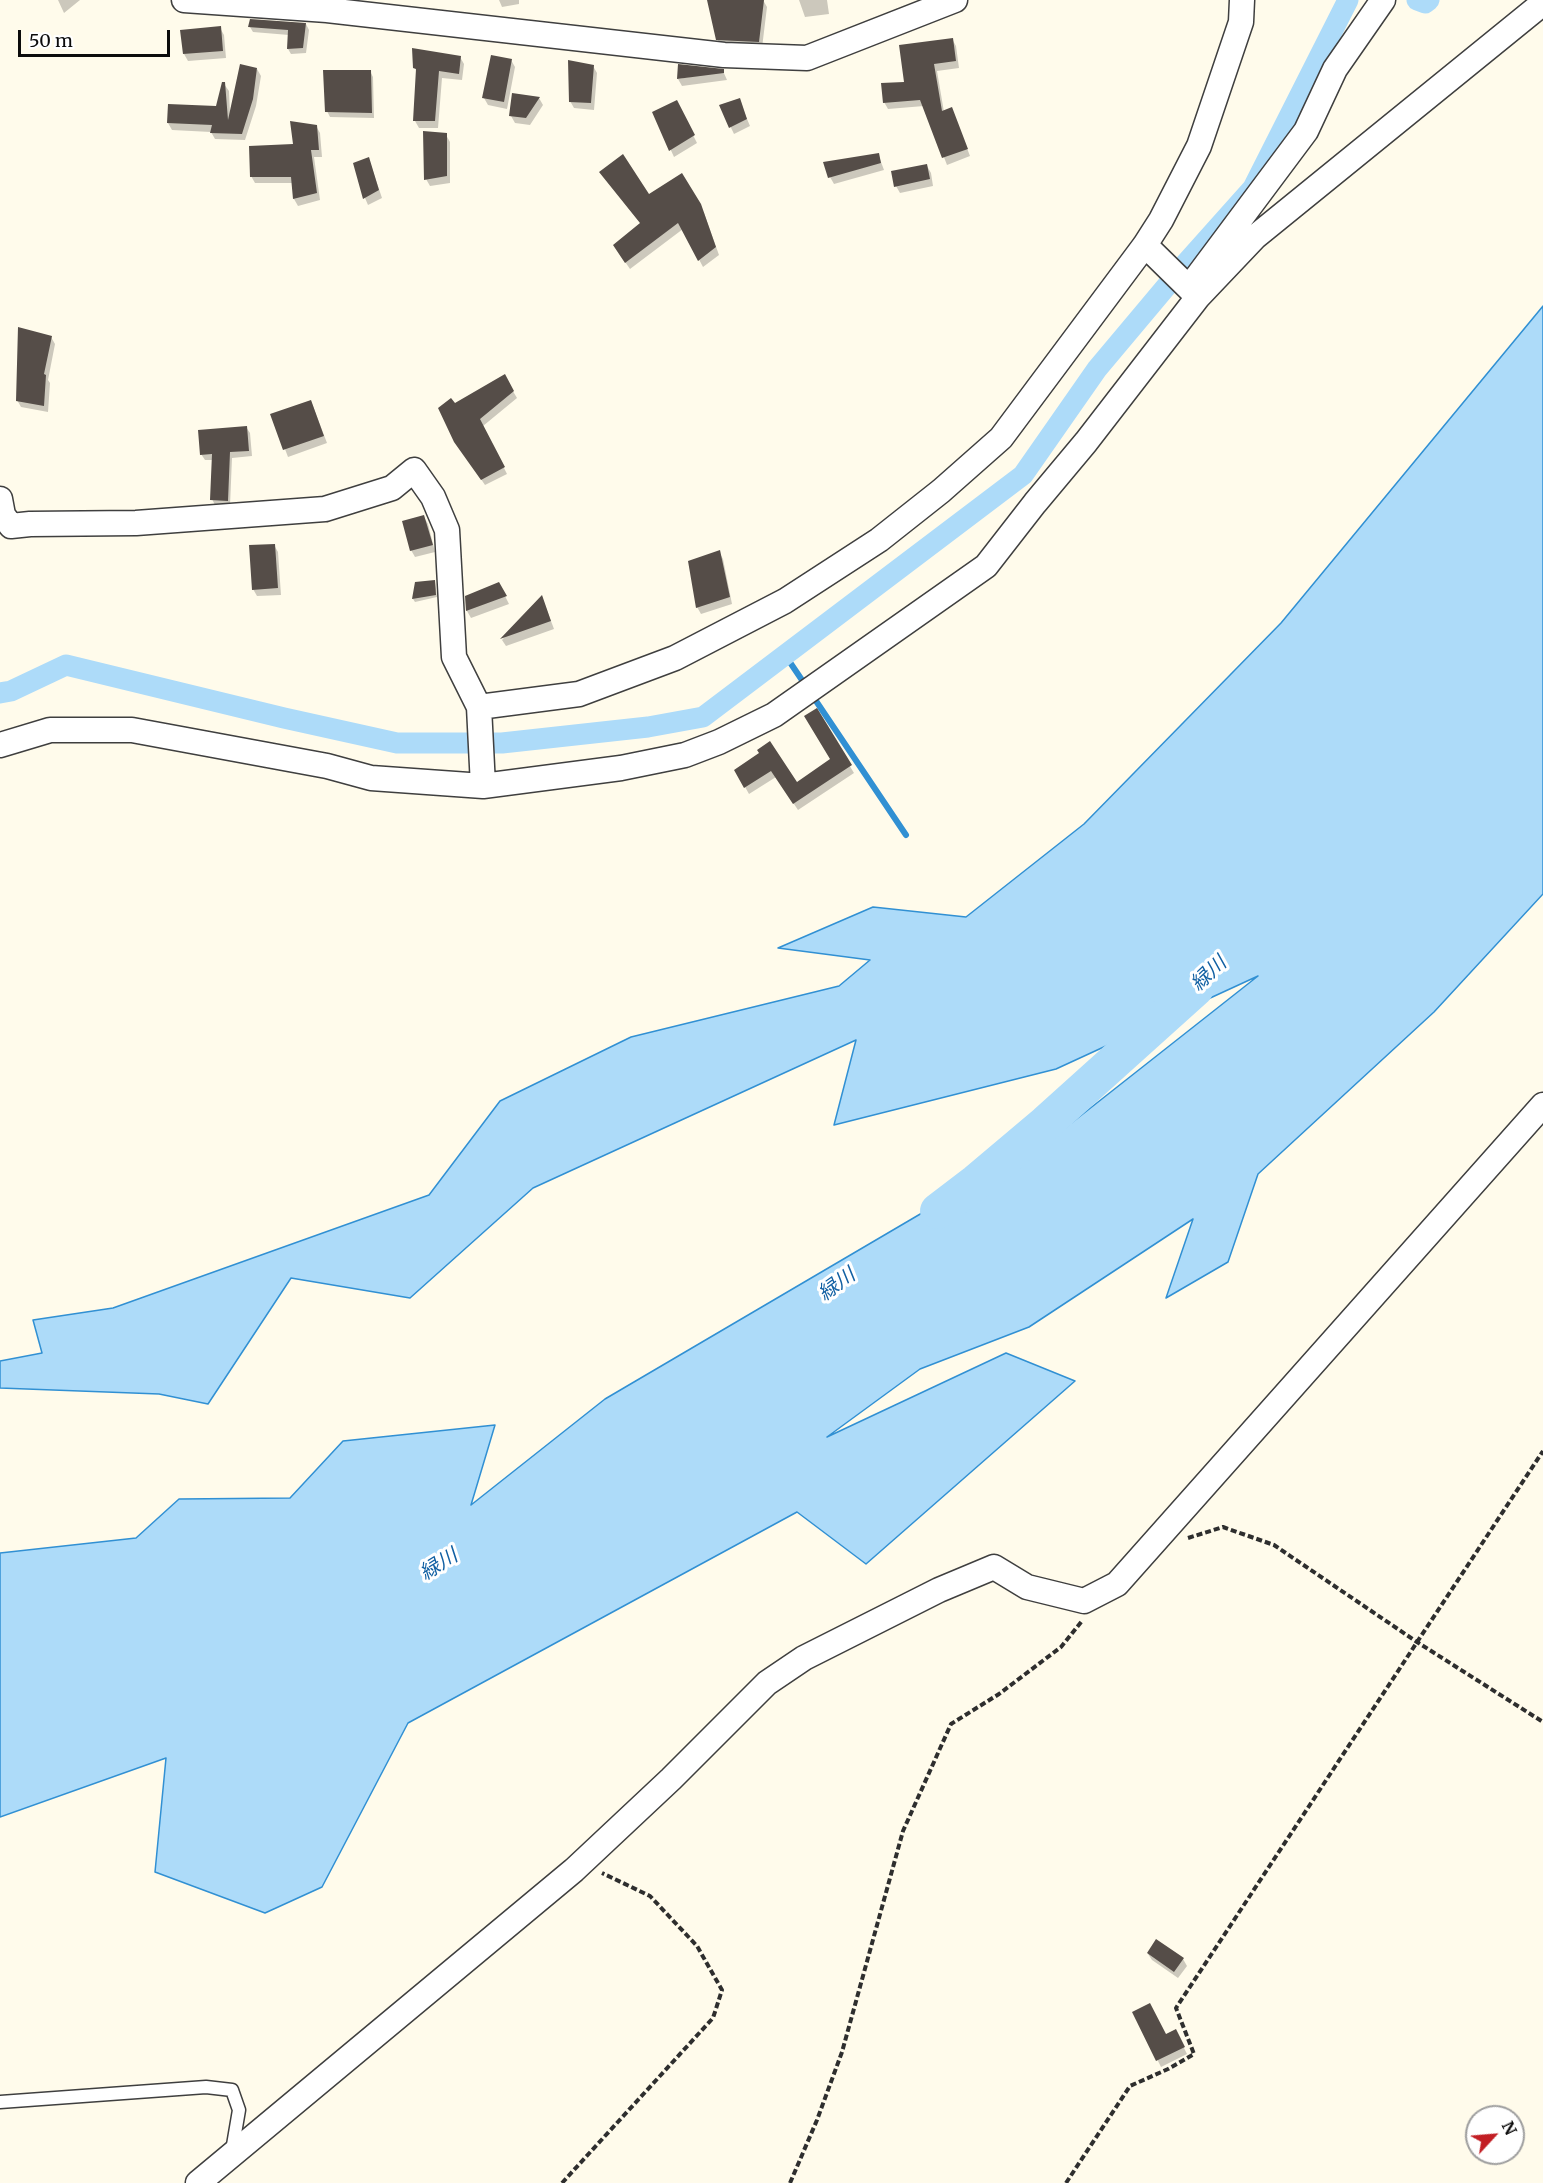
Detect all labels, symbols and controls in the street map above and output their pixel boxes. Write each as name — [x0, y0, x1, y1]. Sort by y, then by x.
scale bar — [21, 18, 172, 56]
text: 50 m — [29, 29, 73, 52]
water label: 緑川 — [1186, 952, 1232, 996]
water label: 緑川 — [814, 1264, 860, 1306]
water label: 緑川 — [416, 1544, 462, 1586]
north arrow — [1465, 2105, 1525, 2165]
text: N — [1498, 2118, 1521, 2138]

